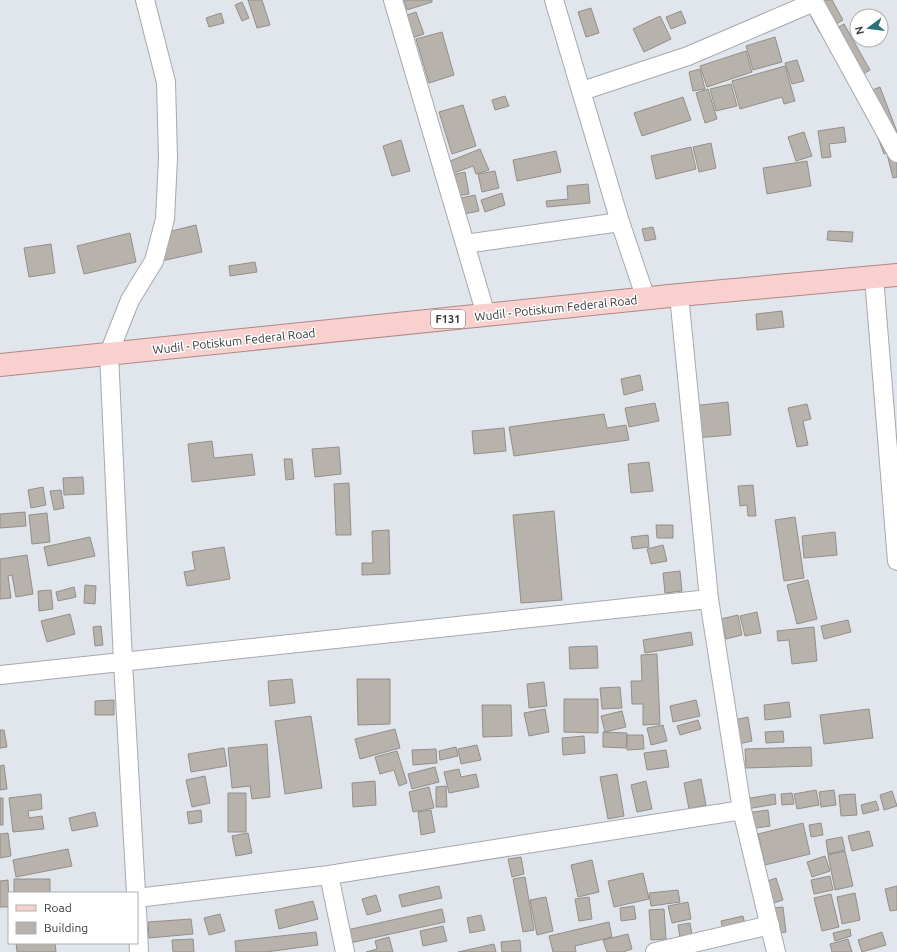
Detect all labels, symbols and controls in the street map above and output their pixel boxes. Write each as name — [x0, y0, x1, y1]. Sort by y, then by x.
north arrow — [849, 8, 889, 48]
text: N — [852, 25, 866, 36]
street label: Wudil - Potiskum Federal Road — [474, 293, 638, 323]
road number: F131 — [431, 310, 465, 328]
street label: Wudil - Potiskum Federal Road — [152, 326, 316, 356]
legend — [8, 892, 138, 944]
text: Road — [44, 901, 72, 914]
text: Building — [44, 921, 88, 934]

